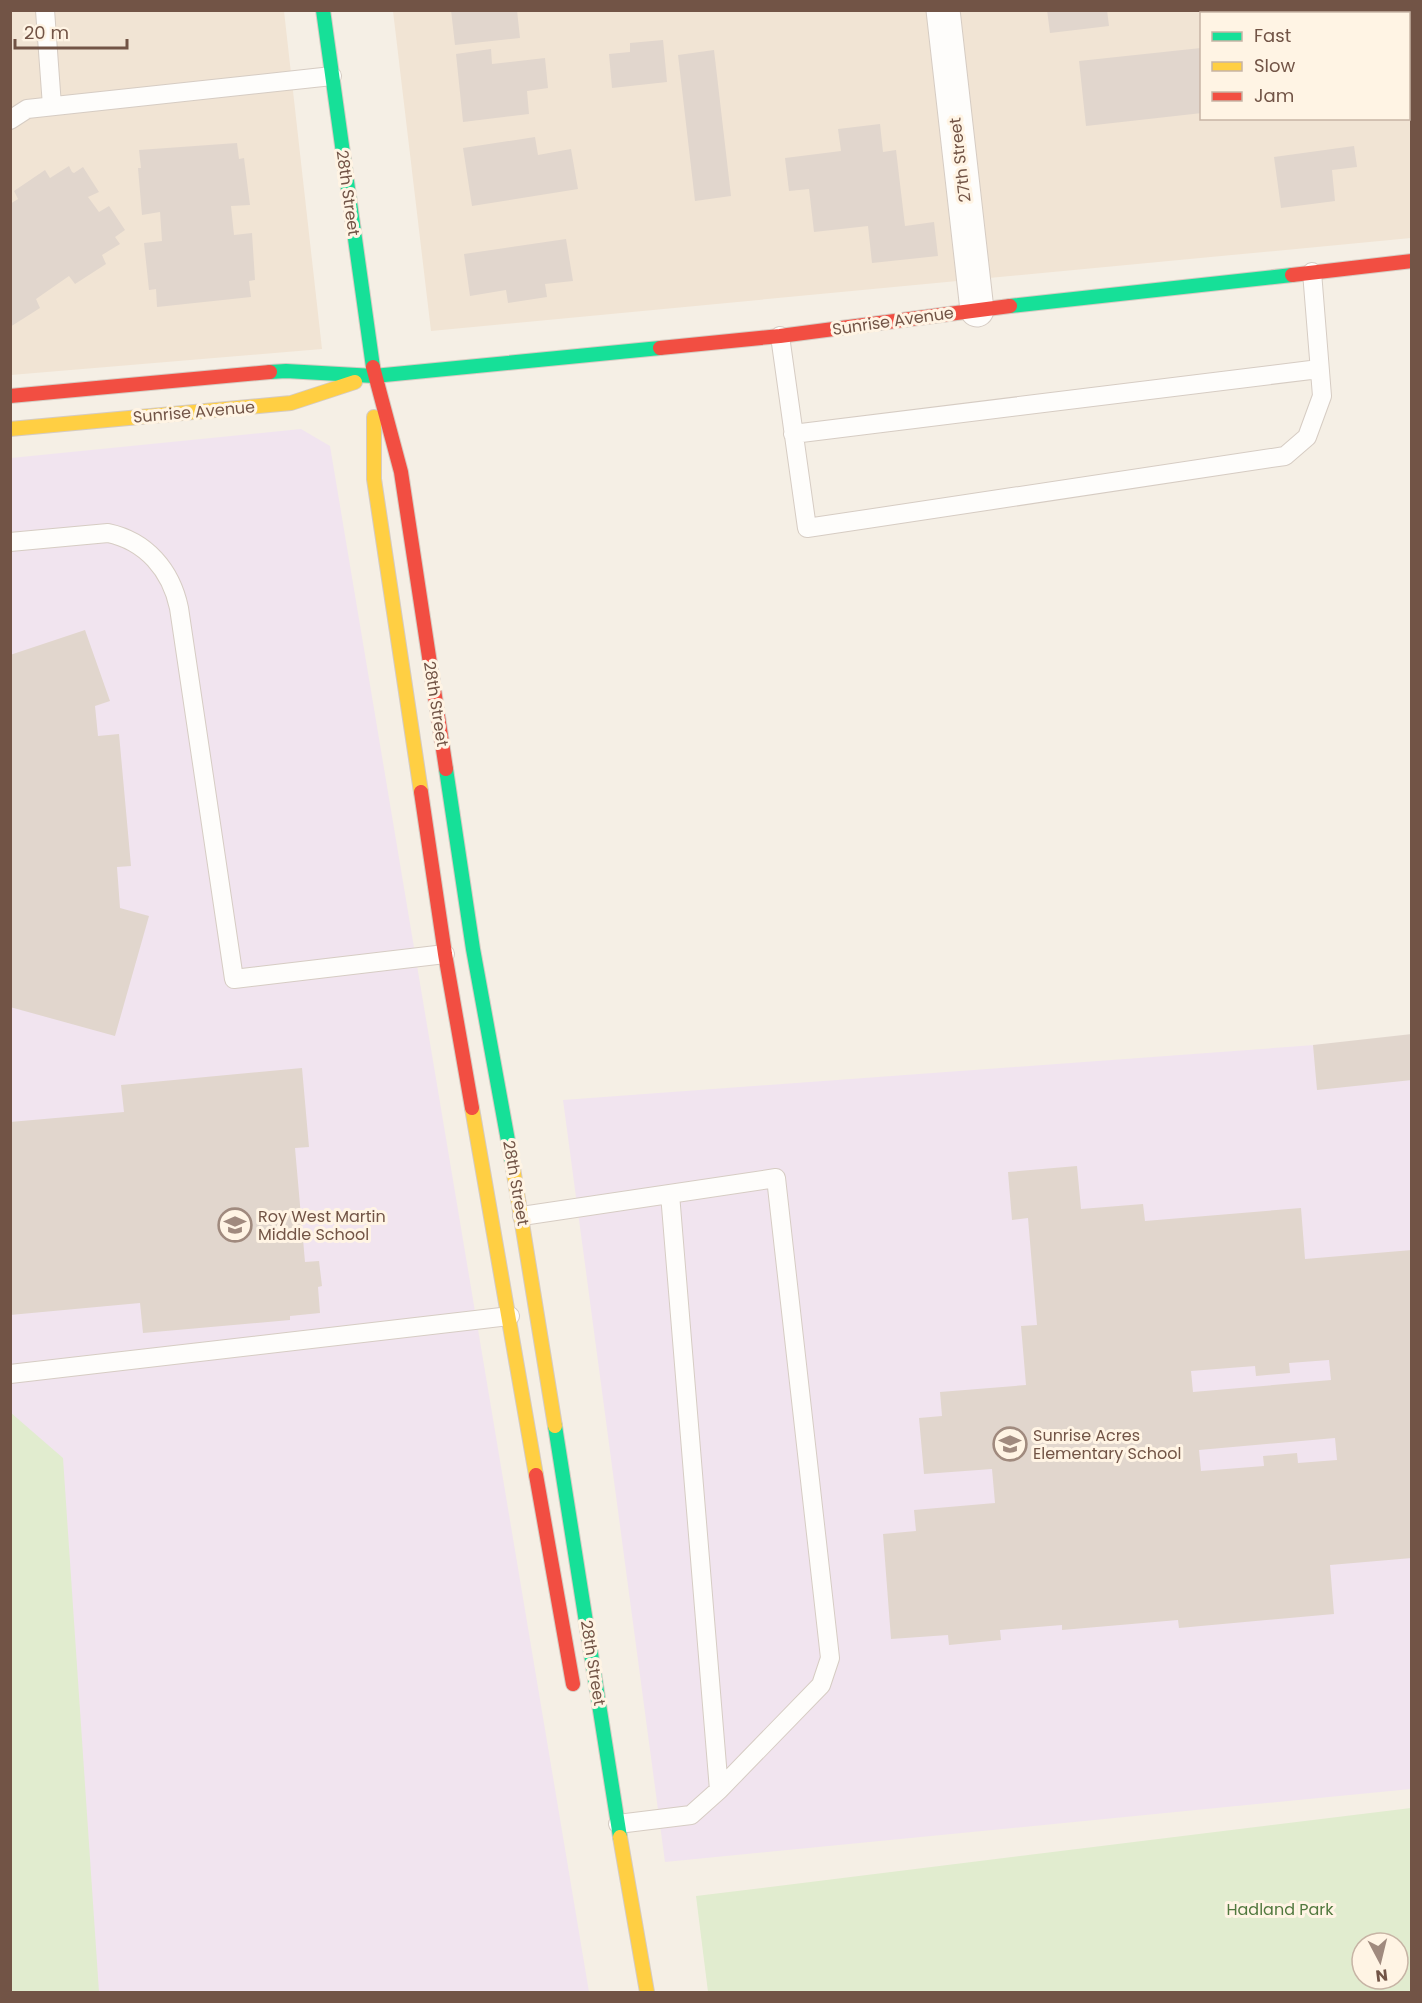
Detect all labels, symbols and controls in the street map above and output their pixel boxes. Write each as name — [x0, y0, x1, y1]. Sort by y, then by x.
scale bar — [15, 12, 128, 50]
legend — [1200, 12, 1410, 120]
text: 20 m — [24, 20, 69, 45]
text: Fast — [1254, 23, 1291, 48]
text: Slow — [1254, 53, 1296, 78]
text: Jam — [1254, 83, 1294, 108]
street label: 27th Street — [943, 116, 977, 204]
street label: 28th Street — [331, 149, 365, 238]
street label: Sunrise Avenue — [831, 301, 955, 341]
street label: Sunrise Avenue — [132, 395, 256, 429]
street label: 28th Street — [418, 659, 454, 749]
street label: 28th Street — [497, 1138, 535, 1228]
place label: Roy West Martin Middle School — [258, 1205, 386, 1246]
school or university icon: Roy West Martin Middle School — [217, 1207, 253, 1243]
place label: Sunrise Acres Elementary School — [1033, 1424, 1181, 1465]
school or university icon: Sunrise Acres Elementary School — [992, 1426, 1028, 1462]
street label: 28th Street — [575, 1618, 611, 1708]
park label: Hadland Park — [1226, 1898, 1334, 1921]
north arrow — [1350, 1931, 1410, 1991]
text: N — [1374, 1963, 1389, 1988]

